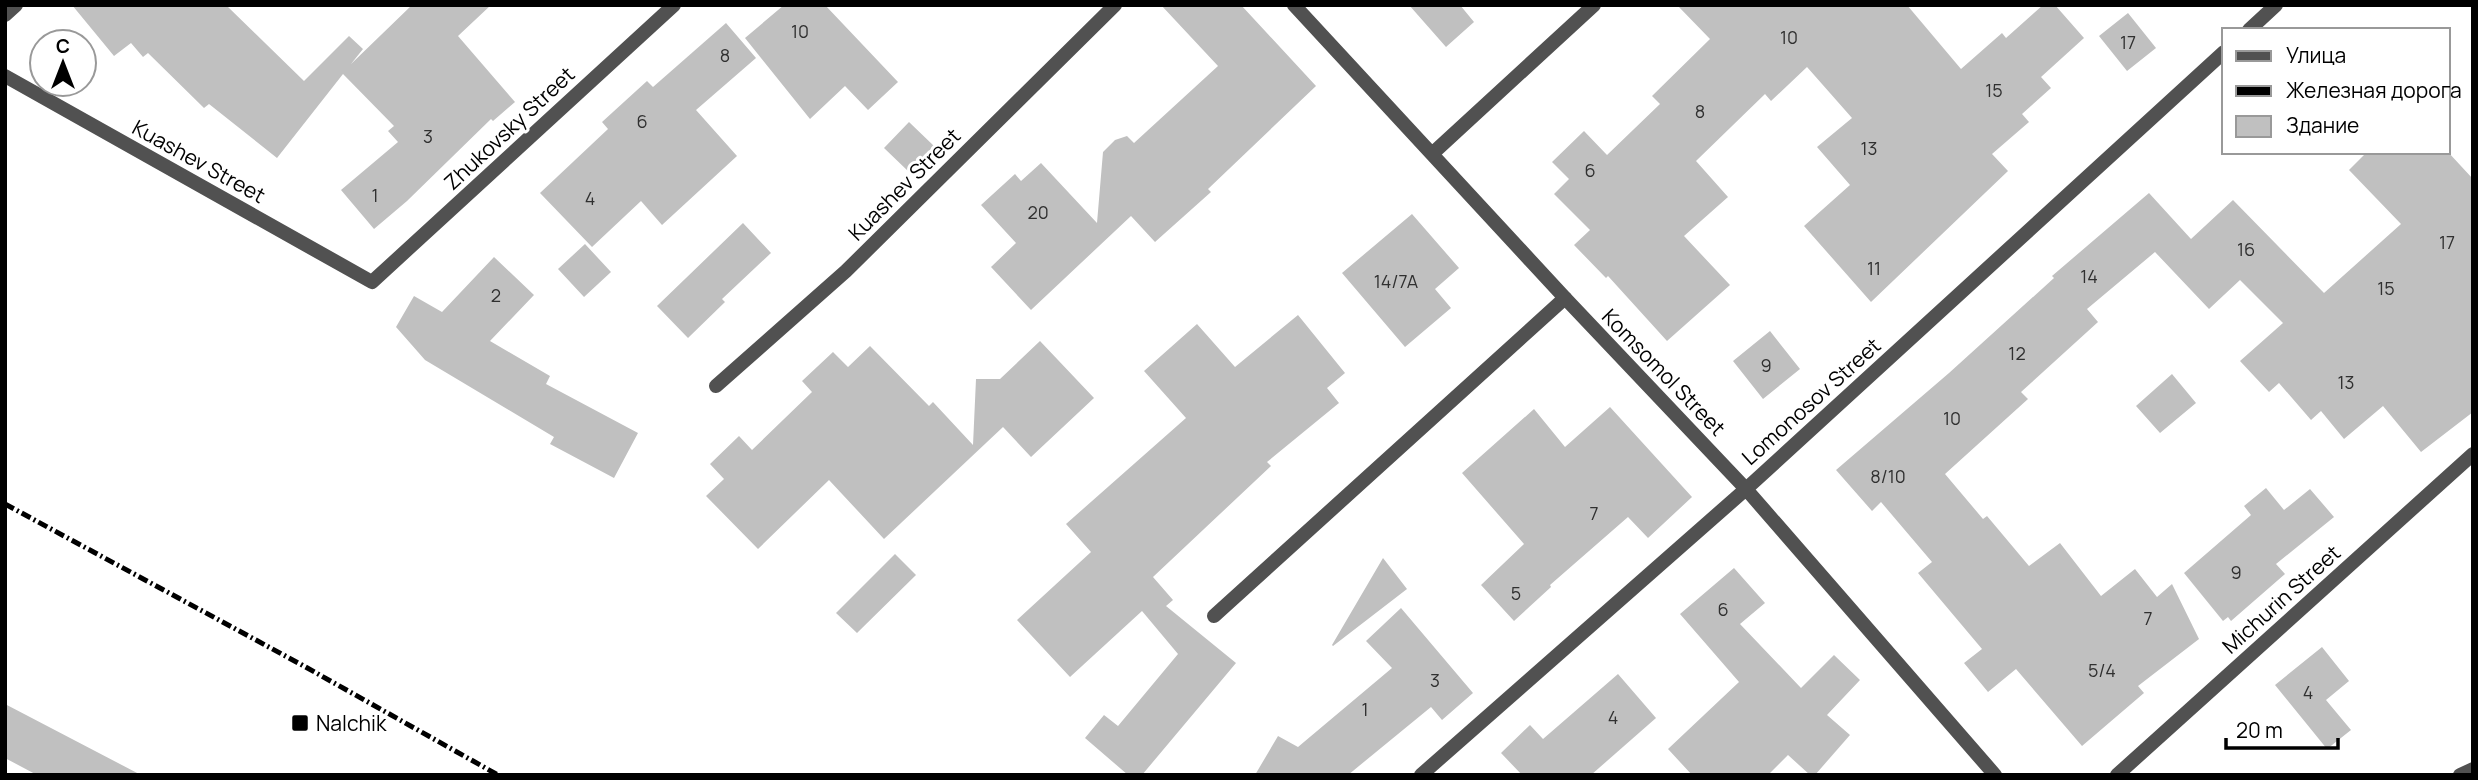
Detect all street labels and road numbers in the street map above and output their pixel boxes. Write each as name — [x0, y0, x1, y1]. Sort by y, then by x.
street label: Zhukovsky Street — [438, 60, 580, 196]
street label: Kuashev Street — [128, 113, 270, 209]
street label: Kuashev Street — [842, 122, 966, 246]
street label: Komsomol Street — [1596, 302, 1732, 442]
street label: Lomonosov Street — [1736, 331, 1886, 471]
street label: Michurin Street — [2216, 538, 2346, 660]

